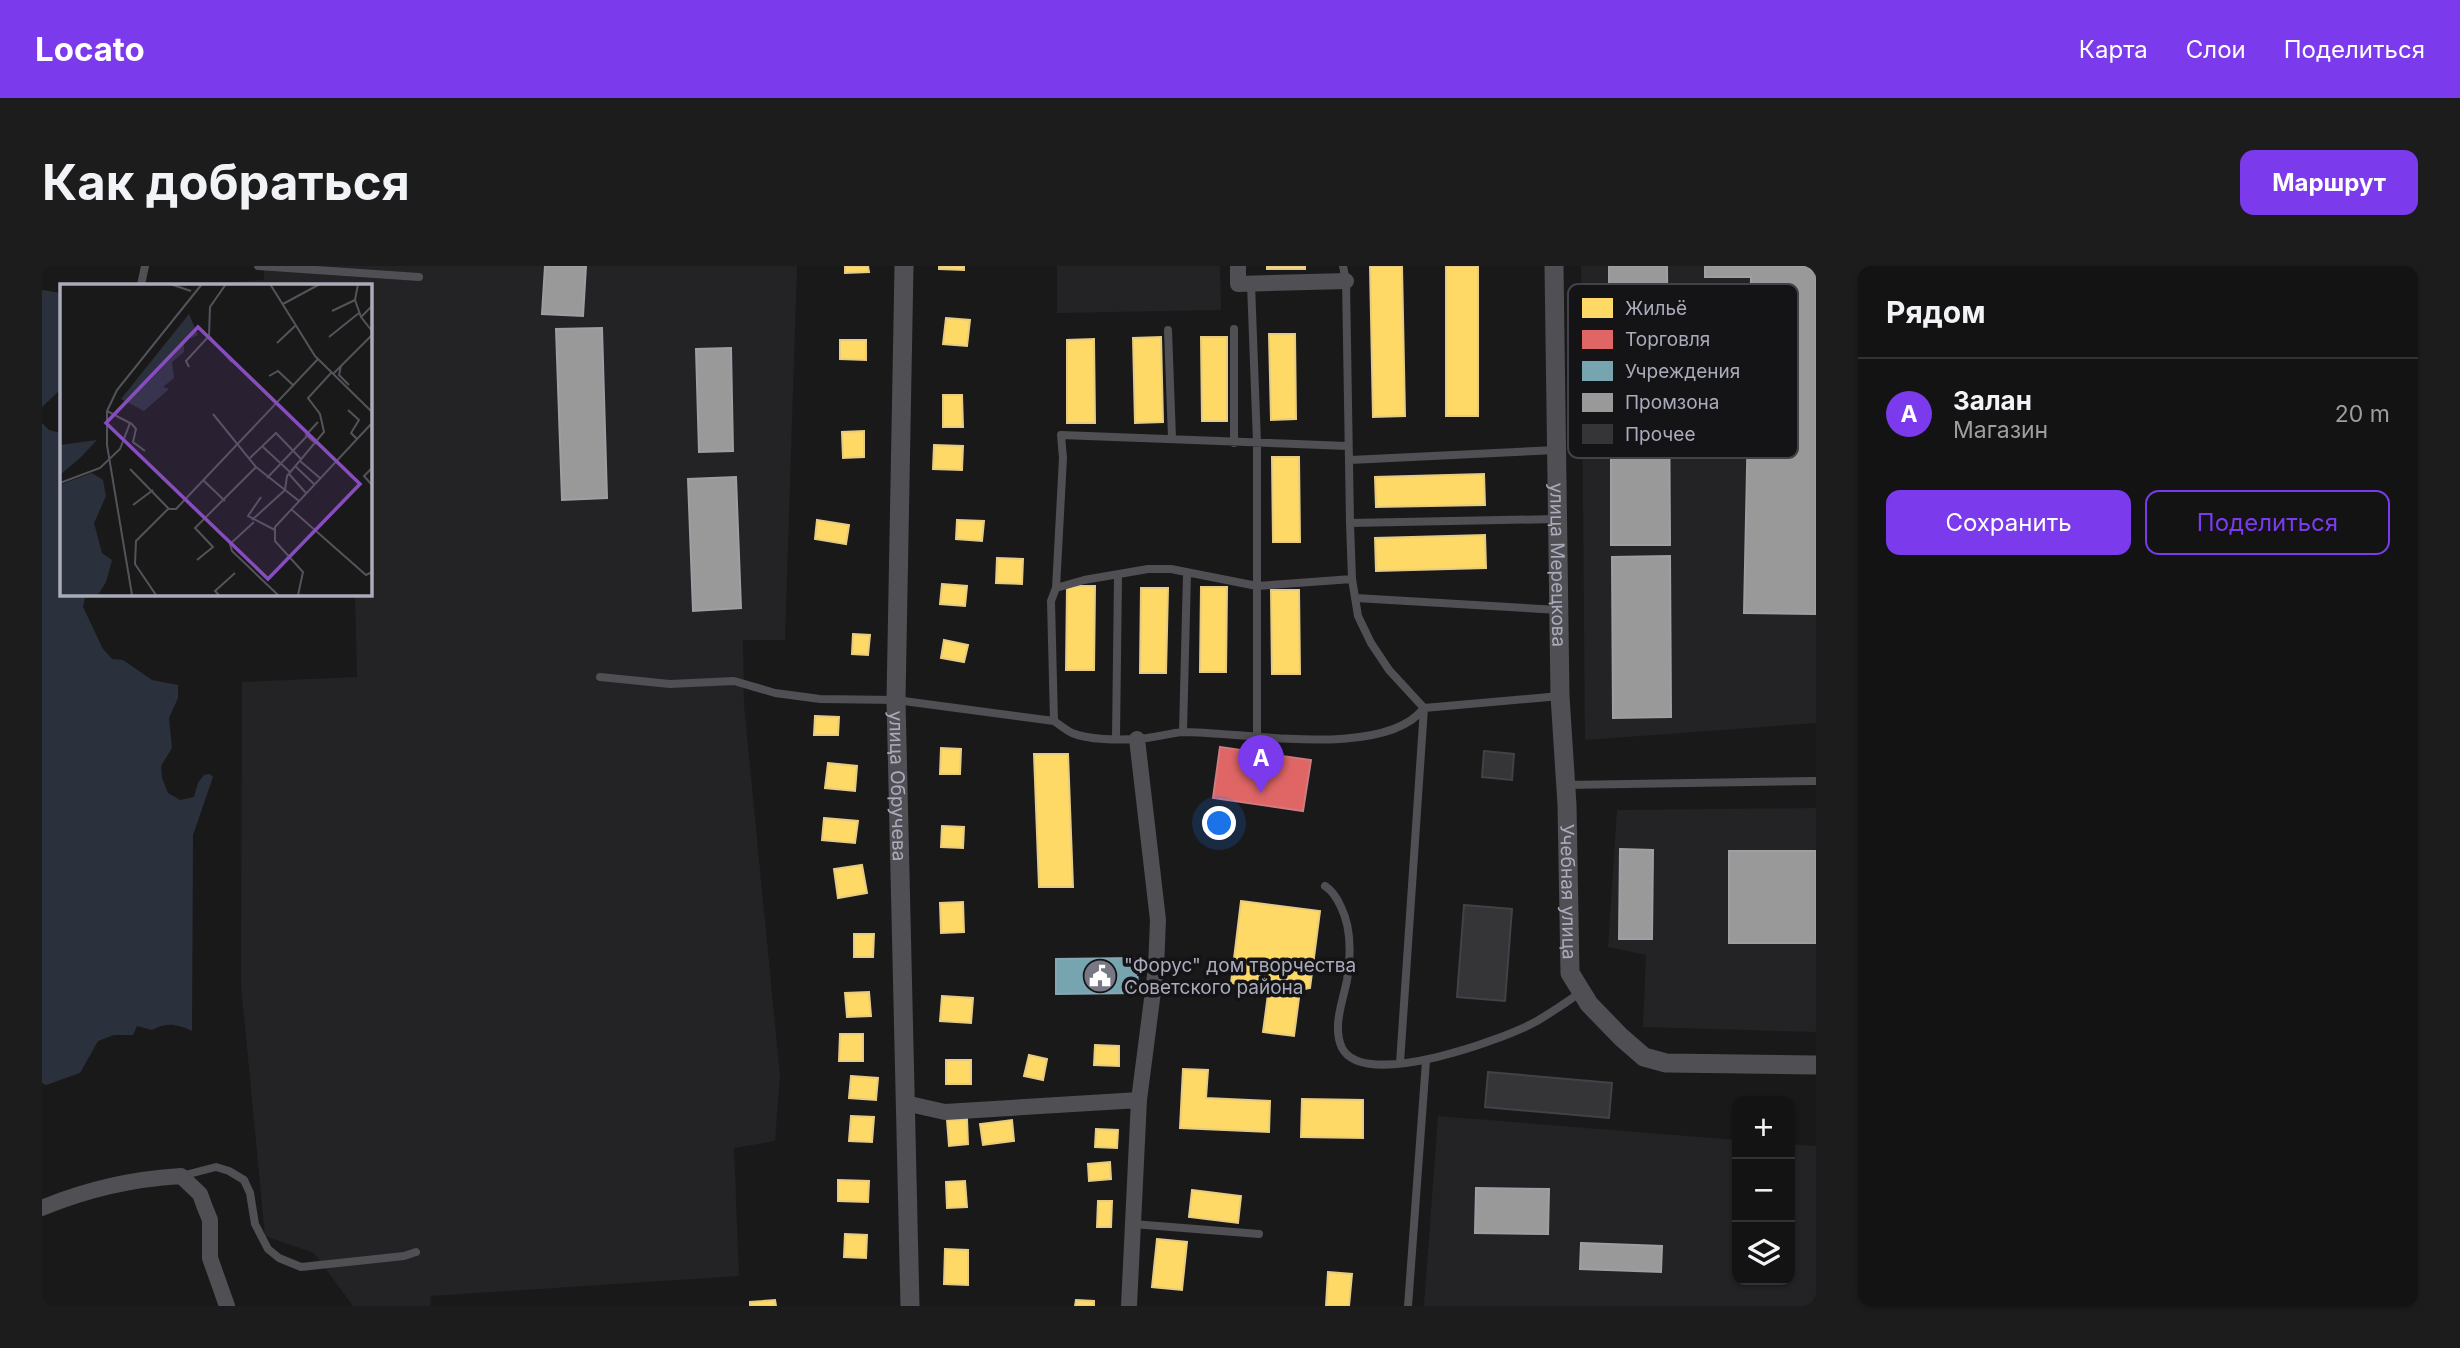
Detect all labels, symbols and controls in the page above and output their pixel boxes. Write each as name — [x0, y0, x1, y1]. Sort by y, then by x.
text: Locato — [35, 29, 145, 69]
text: Карта — [2079, 35, 2148, 64]
text: Слои — [2186, 35, 2246, 64]
text: Поделиться — [2284, 35, 2425, 64]
button: Маршрут — [2240, 150, 2418, 215]
text: Как добраться — [42, 153, 410, 212]
inset map — [60, 284, 371, 595]
legend — [1568, 284, 1798, 458]
text: Рядом — [1886, 294, 1986, 330]
text: Жильё — [1625, 297, 1687, 320]
text: Торговля — [1625, 328, 1710, 351]
text: Учреждения — [1625, 360, 1740, 383]
text: Залан — [1953, 385, 2032, 416]
text: Промзона — [1625, 391, 1719, 414]
text: A — [1900, 400, 1918, 428]
text: 20 m — [2335, 400, 2390, 428]
text: Магазин — [1953, 416, 2048, 444]
text: Прочее — [1625, 423, 1695, 446]
street label: улица Мерецкова — [1546, 483, 1571, 647]
button: Сохранить — [1886, 490, 2131, 555]
button: Поделиться — [2145, 490, 2390, 555]
street label: улица Обручева — [885, 710, 911, 861]
pin: A — [1238, 735, 1284, 793]
your location — [1202, 806, 1236, 840]
street label: Учебная улица — [1556, 824, 1581, 960]
place label: "Форус" дом творчества Советского района — [1124, 954, 1356, 999]
public building icon: "Форус" дом творчества Советского района — [1081, 957, 1119, 995]
map controls — [1732, 1096, 1795, 1285]
button: + — [1732, 1096, 1795, 1159]
button: − — [1732, 1159, 1795, 1222]
button: layers — [1732, 1222, 1795, 1285]

